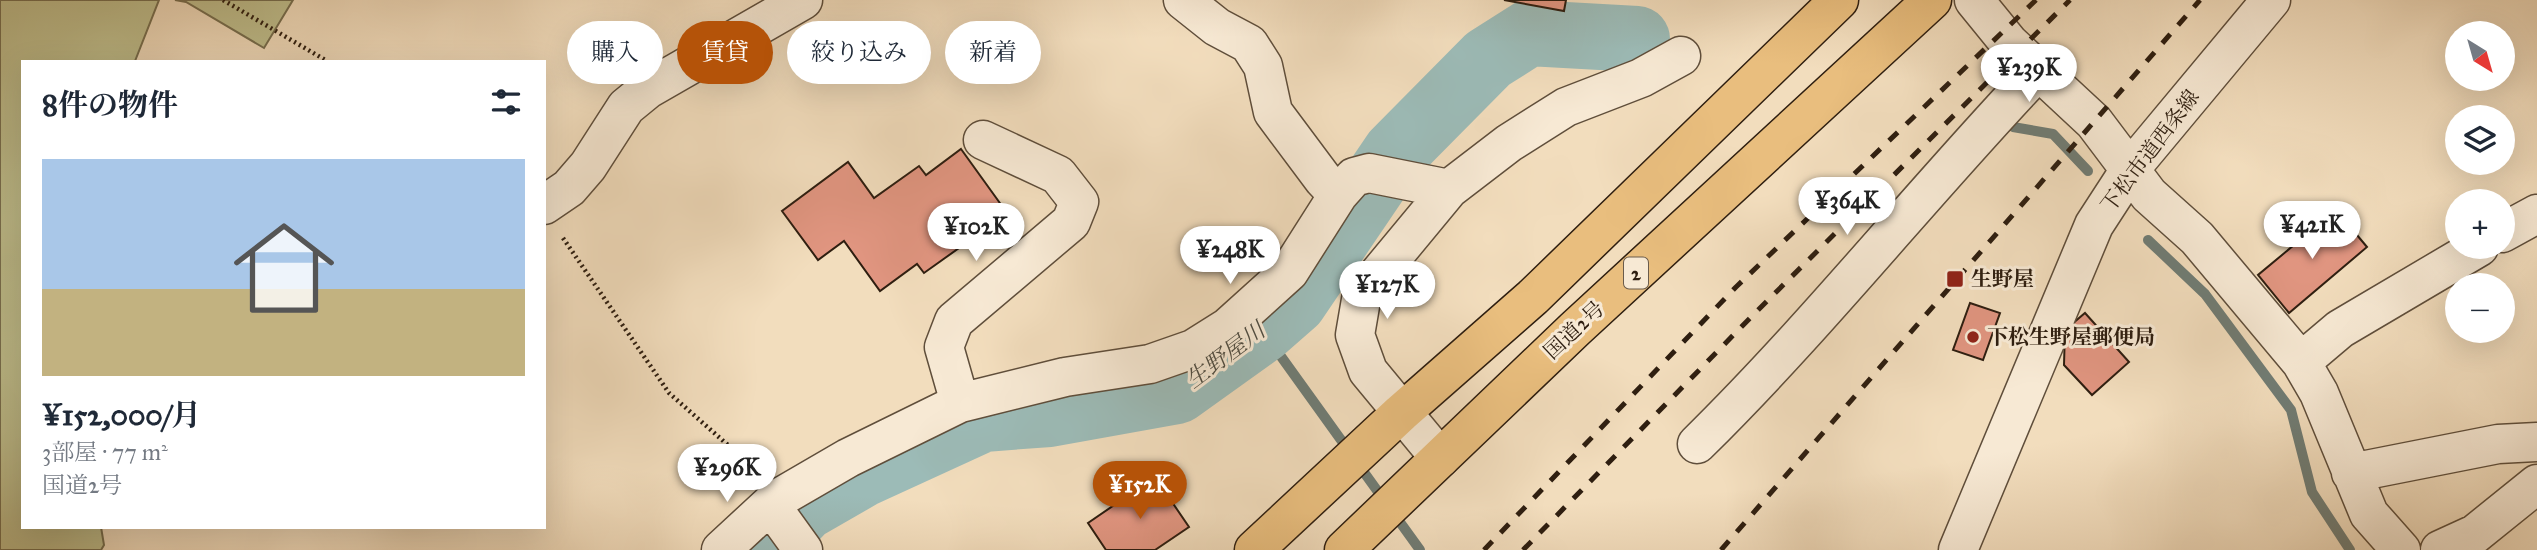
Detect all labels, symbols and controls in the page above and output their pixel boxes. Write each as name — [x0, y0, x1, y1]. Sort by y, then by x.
chip: 購入 — [567, 21, 663, 84]
chip: 賃貸 — [677, 21, 773, 84]
chip: 絞り込み — [787, 21, 931, 84]
chip: 新着 — [945, 21, 1041, 84]
north arrow — [2445, 21, 2515, 91]
map controls — [2445, 21, 2515, 343]
pin: ¥239K — [1980, 44, 2078, 104]
text: ¥239K — [1997, 53, 2061, 81]
icon: filters — [487, 83, 525, 121]
street label: 下松市道西条線 — [2095, 84, 2205, 218]
text: 8件の物件 — [42, 87, 178, 123]
button: layers — [2445, 105, 2515, 175]
pin: ¥364K — [1798, 177, 1896, 237]
text: ¥364K — [1814, 186, 1880, 214]
button: + — [2445, 189, 2515, 259]
pin: ¥421K — [2263, 202, 2361, 261]
pin: ¥102K — [927, 204, 1025, 263]
icon: home — [221, 205, 347, 331]
text: ¥421K — [2280, 210, 2344, 238]
text: ¥102K — [943, 212, 1009, 240]
pin: ¥248K — [1181, 226, 1279, 286]
text: ¥248K — [1196, 235, 1264, 263]
road number: 2 — [1624, 258, 1648, 288]
pin: ¥127K — [1338, 262, 1436, 321]
place label: 生野屋 — [1971, 266, 2034, 292]
marker: 生野屋 — [1945, 269, 1965, 289]
text: ¥127K — [1355, 270, 1419, 298]
button: − — [2445, 273, 2515, 343]
street label: 国道2号 — [1538, 295, 1610, 365]
water label: 生野屋川 — [1180, 314, 1273, 394]
place label: 下松生野屋郵便局 — [1987, 324, 2155, 350]
marker: 下松生野屋郵便局 — [1965, 329, 1981, 345]
text: ¥152,000/月 — [42, 397, 201, 433]
text: 3部屋 · 77 m² — [42, 438, 168, 466]
pin: ¥296K — [678, 444, 776, 504]
text: ¥296K — [694, 453, 760, 481]
pin: ¥152K — [1091, 462, 1189, 521]
text: ¥152K — [1109, 470, 1171, 498]
text: 国道2号 — [42, 471, 122, 499]

